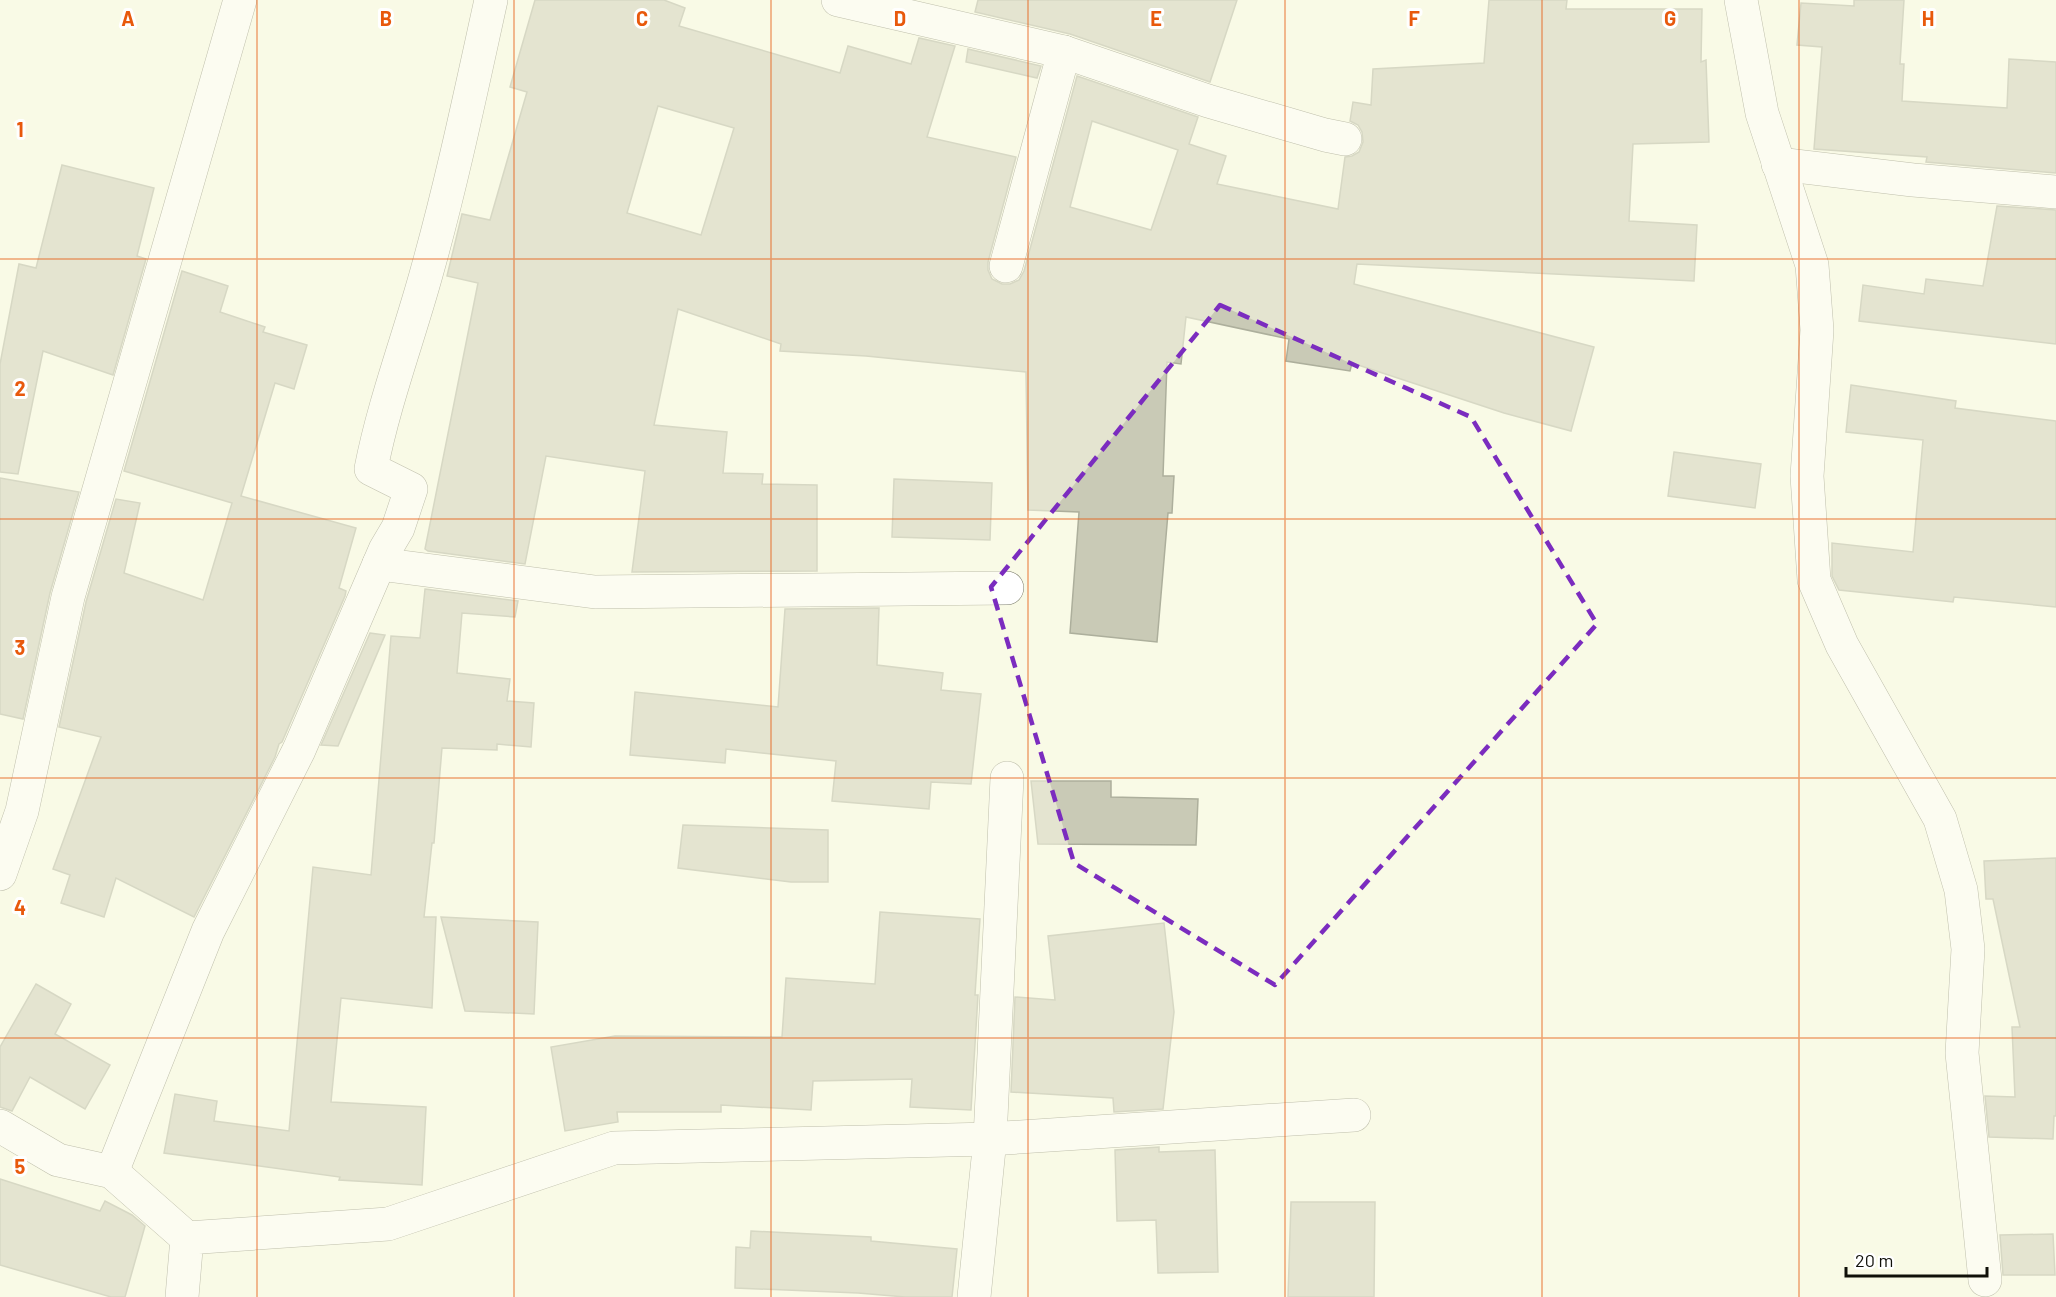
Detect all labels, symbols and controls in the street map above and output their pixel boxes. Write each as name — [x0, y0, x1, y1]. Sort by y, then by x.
text: A — [121, 6, 135, 30]
text: B — [380, 6, 392, 30]
text: C — [636, 6, 648, 30]
text: D — [894, 6, 906, 30]
text: E — [1150, 6, 1162, 30]
text: F — [1408, 6, 1420, 30]
text: G — [1664, 6, 1676, 30]
text: H — [1922, 6, 1934, 30]
text: 1 — [16, 117, 24, 141]
text: 2 — [14, 376, 26, 400]
text: 3 — [15, 635, 25, 659]
text: 4 — [14, 895, 26, 919]
text: 5 — [15, 1154, 26, 1178]
scale bar — [1846, 1240, 1987, 1278]
text: 20 m — [1855, 1249, 1893, 1271]

